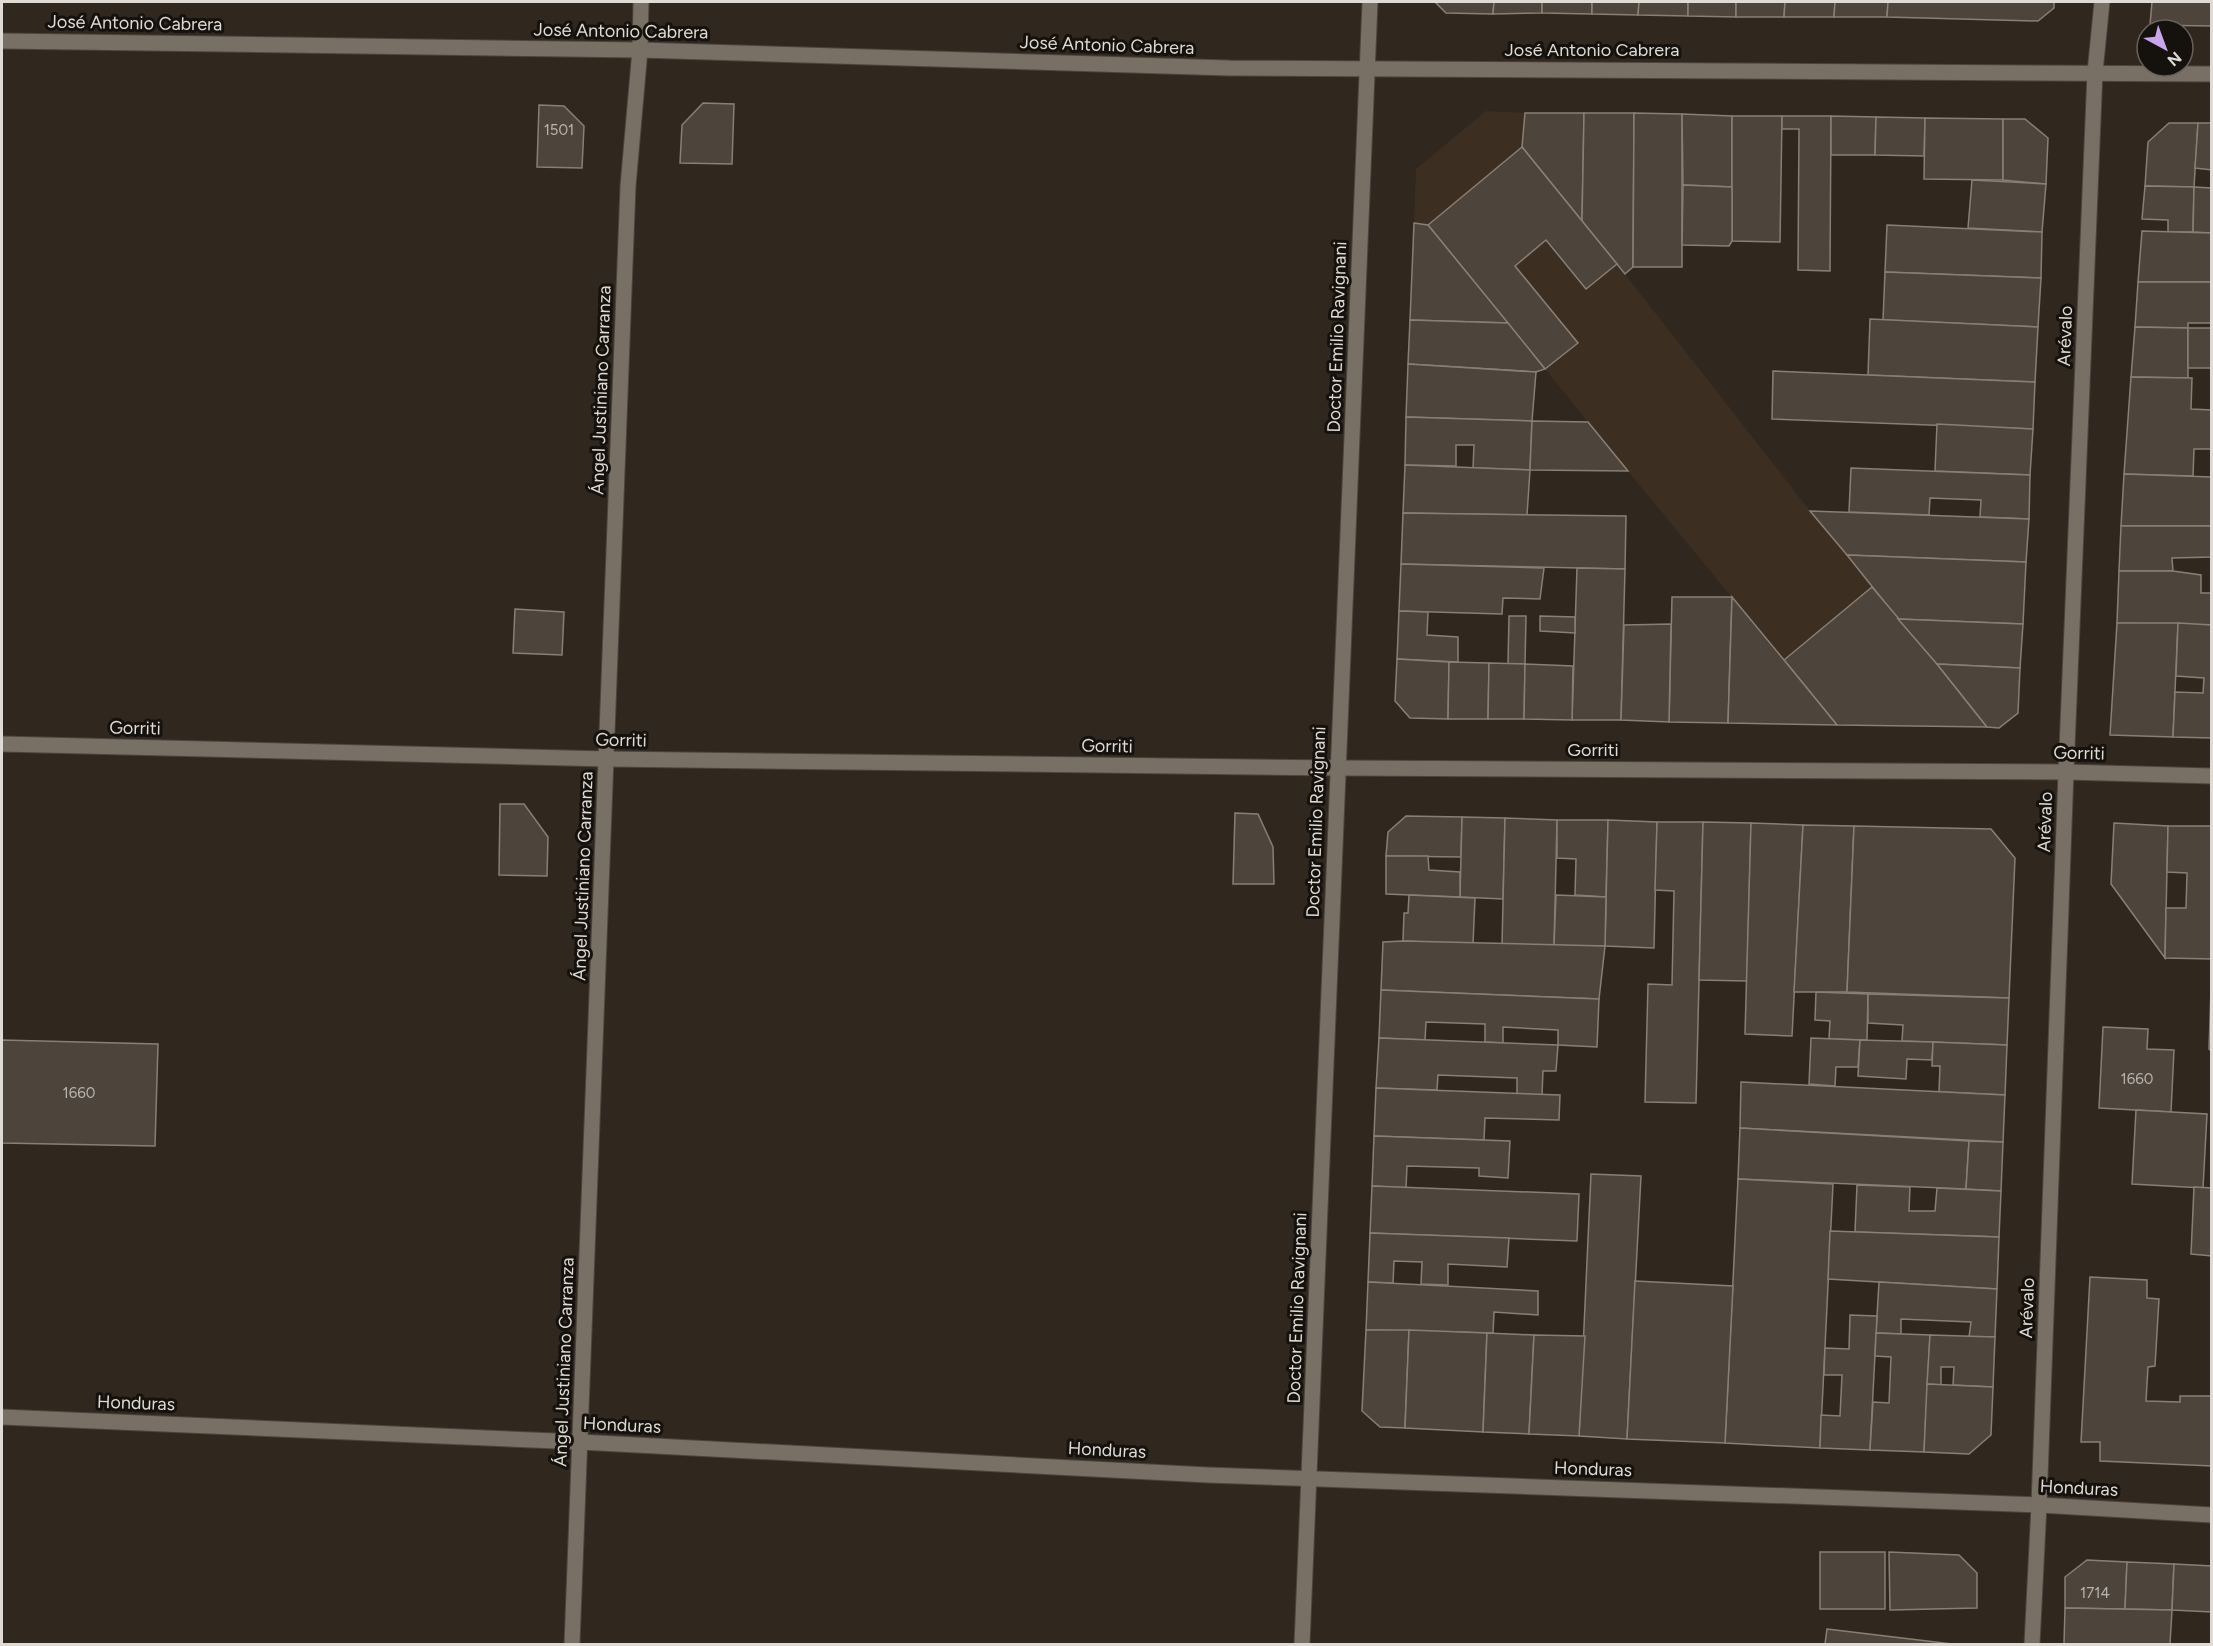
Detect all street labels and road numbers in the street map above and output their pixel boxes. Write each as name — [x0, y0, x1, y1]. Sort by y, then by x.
street label: José Antonio Cabrera — [47, 10, 223, 36]
street label: José Antonio Cabrera — [533, 18, 709, 44]
street label: José Antonio Cabrera — [1019, 31, 1195, 59]
street label: José Antonio Cabrera — [1505, 39, 1679, 61]
street label: Doctor Emilio Ravignani — [1323, 241, 1351, 433]
street label: Ángel Justiniano Carranza — [586, 285, 616, 495]
street label: Arévalo — [2053, 305, 2077, 367]
street label: Gorriti — [109, 717, 161, 739]
street label: Doctor Emilio Ravignani — [1302, 726, 1330, 918]
street label: Gorriti — [595, 729, 647, 751]
street label: Gorriti — [1081, 735, 1133, 757]
street label: Gorriti — [1567, 739, 1619, 761]
street label: Gorriti — [2053, 742, 2105, 764]
street label: Ángel Justiniano Carranza — [568, 771, 598, 981]
street label: Arévalo — [2033, 791, 2057, 853]
street label: Doctor Emilio Ravignani — [1283, 1212, 1311, 1404]
street label: Ángel Justiniano Carranza — [549, 1257, 579, 1467]
street label: Arévalo — [2015, 1277, 2039, 1339]
street label: Honduras — [97, 1391, 175, 1415]
street label: Honduras — [582, 1412, 662, 1438]
street label: Honduras — [1067, 1437, 1147, 1463]
street label: Honduras — [1554, 1457, 1632, 1481]
street label: Honduras — [2039, 1475, 2119, 1501]

